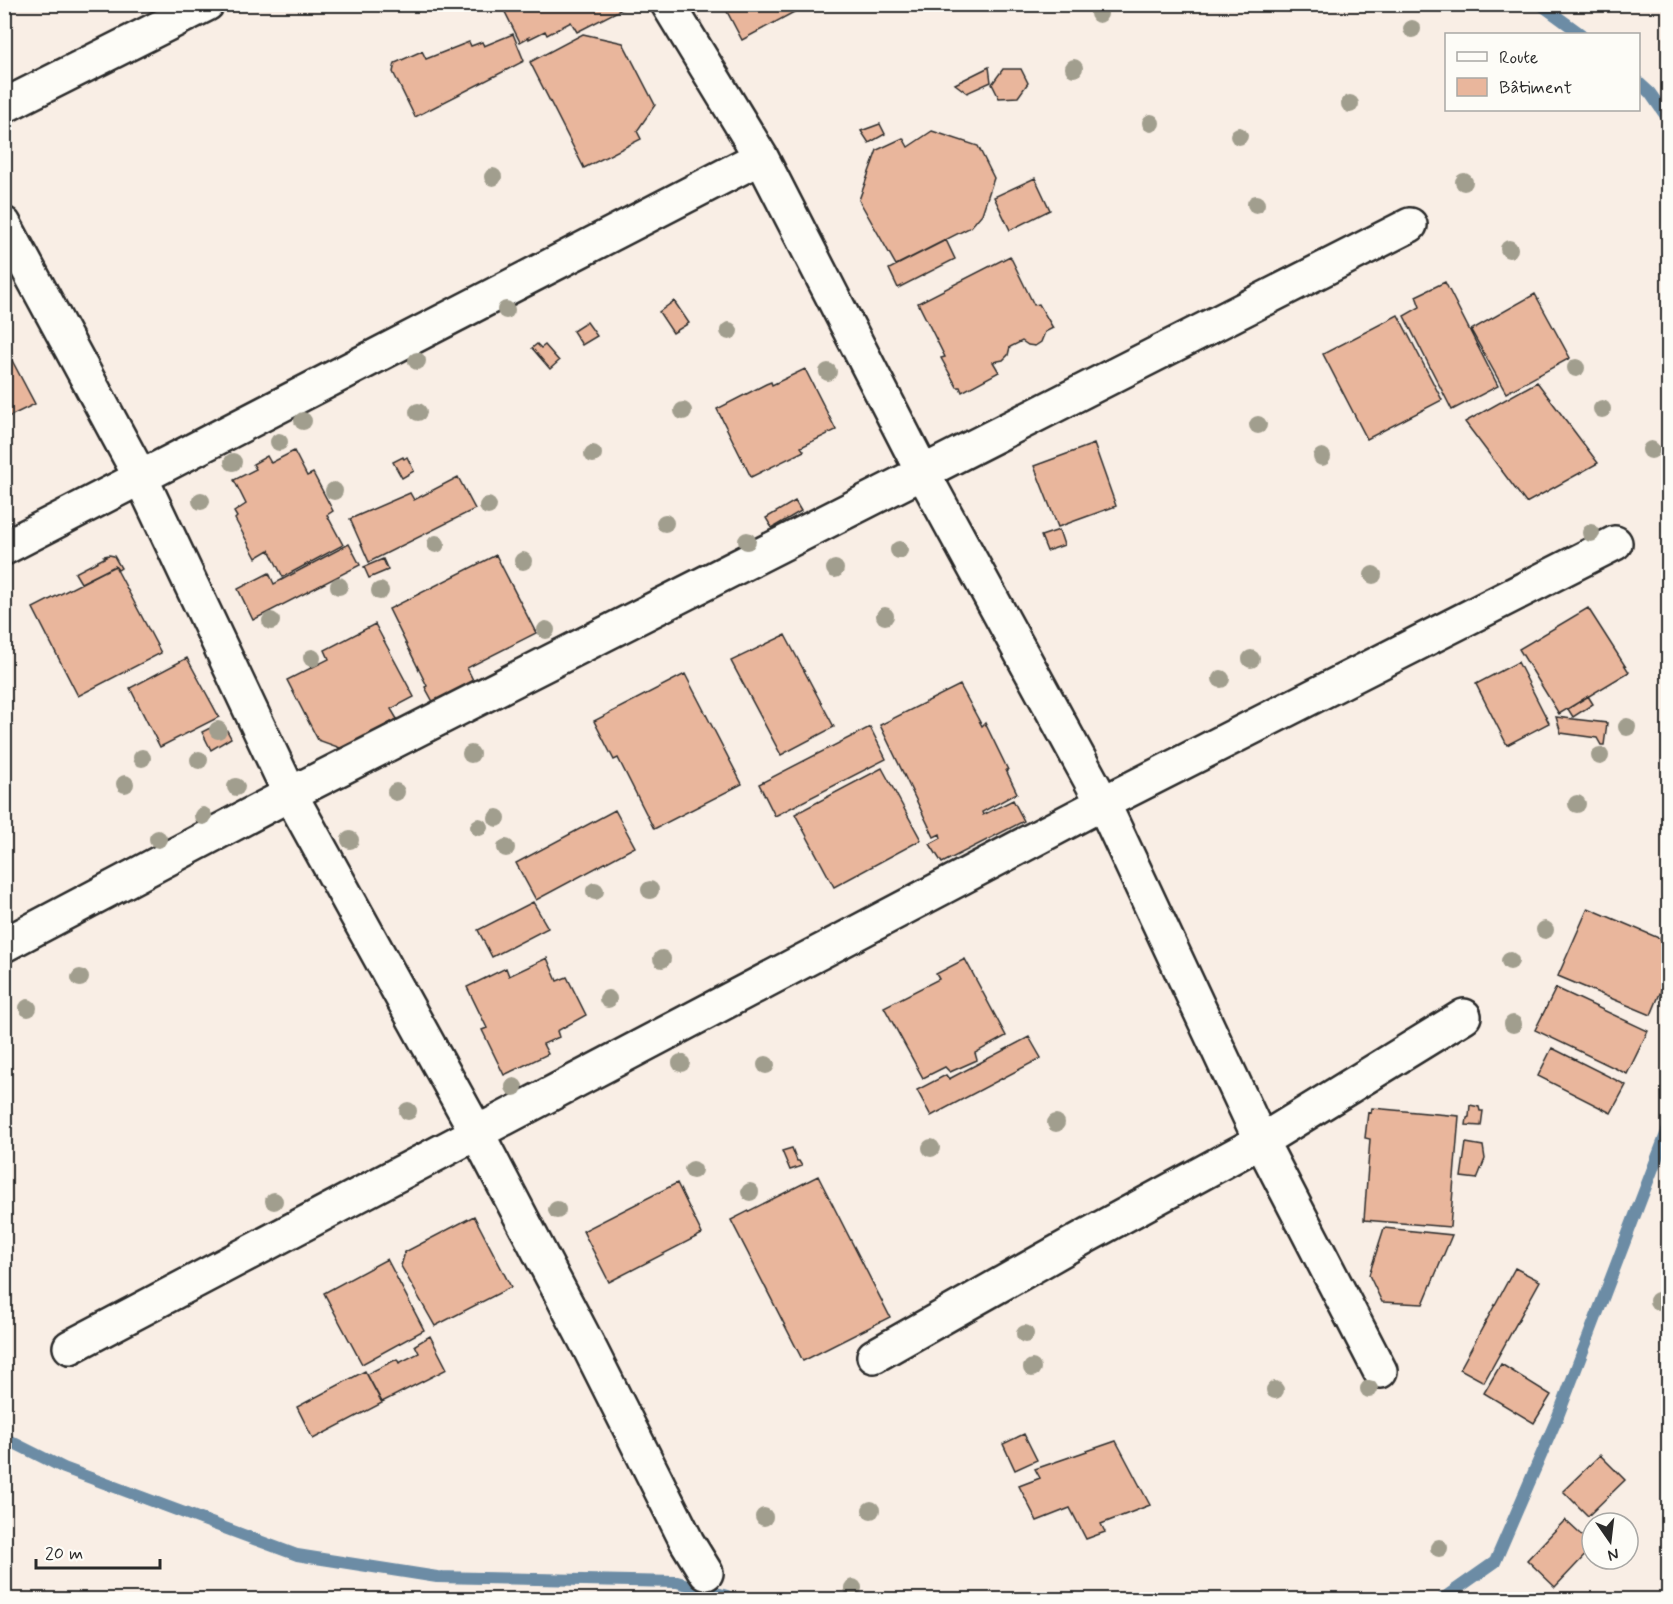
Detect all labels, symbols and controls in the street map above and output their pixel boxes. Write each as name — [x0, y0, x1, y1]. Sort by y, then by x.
legend — [1445, 33, 1640, 111]
text: Route — [1499, 46, 1538, 70]
text: Bâtiment — [1499, 76, 1572, 100]
north arrow — [1580, 1511, 1640, 1571]
scale bar — [36, 1532, 160, 1570]
text: 20 m — [45, 1542, 83, 1566]
text: N — [1606, 1543, 1621, 1566]

